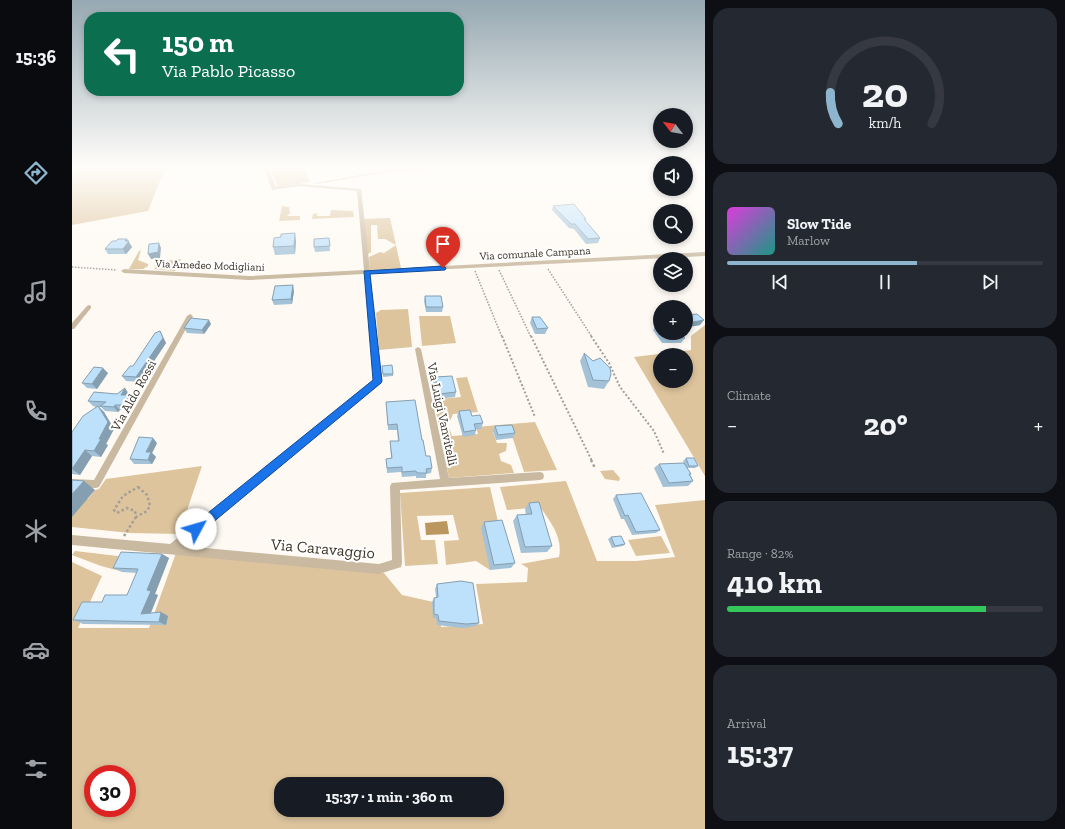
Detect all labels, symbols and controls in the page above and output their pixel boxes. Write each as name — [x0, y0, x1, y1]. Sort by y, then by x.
text: 150 m — [162, 26, 234, 59]
icon: left — [96, 28, 148, 80]
text: 15:36 — [16, 46, 56, 68]
text: Via Pablo Picasso — [162, 60, 295, 82]
text: 20 — [862, 68, 908, 118]
north arrow — [653, 108, 693, 148]
map controls — [653, 108, 693, 388]
text: km/h — [869, 115, 901, 132]
button: sound — [653, 156, 693, 196]
icon: directions — [22, 159, 50, 187]
button: search — [653, 204, 693, 244]
text: Slow Tide — [787, 215, 851, 233]
pin — [426, 227, 460, 268]
icon: arrive — [432, 233, 454, 255]
text: Marlow — [787, 233, 830, 248]
street label: Via comunale Campana — [478, 244, 592, 263]
button: layers — [653, 252, 693, 292]
street label: Via Amedeo Modigliani — [154, 257, 265, 274]
icon: previous — [769, 271, 791, 293]
icon: pause — [874, 271, 896, 293]
icon: next — [979, 271, 1001, 293]
icon: music — [22, 278, 50, 306]
button: + — [653, 300, 693, 340]
button: − — [653, 348, 693, 388]
street label: Via Aldo Rossi — [107, 357, 159, 434]
street label: Via Luigi Vanvitelli — [424, 360, 461, 467]
text: Climate — [727, 388, 771, 403]
icon: phone — [22, 397, 50, 425]
text: 20° — [863, 407, 908, 443]
text: − — [727, 412, 737, 439]
text: + — [1034, 412, 1043, 439]
position arrow — [175, 508, 217, 550]
icon: climate — [22, 517, 50, 545]
street label: Via Caravaggio — [269, 534, 376, 563]
text: Range · 82% — [727, 546, 793, 561]
text: 410 km — [727, 565, 822, 601]
icon: car — [22, 636, 50, 664]
text: Arrival — [727, 716, 766, 731]
text: 15:37 — [727, 735, 793, 771]
icon: filters — [22, 755, 50, 783]
speed limit sign: 30 — [84, 765, 136, 817]
text: 15:37 · 1 min · 360 m — [325, 788, 453, 806]

